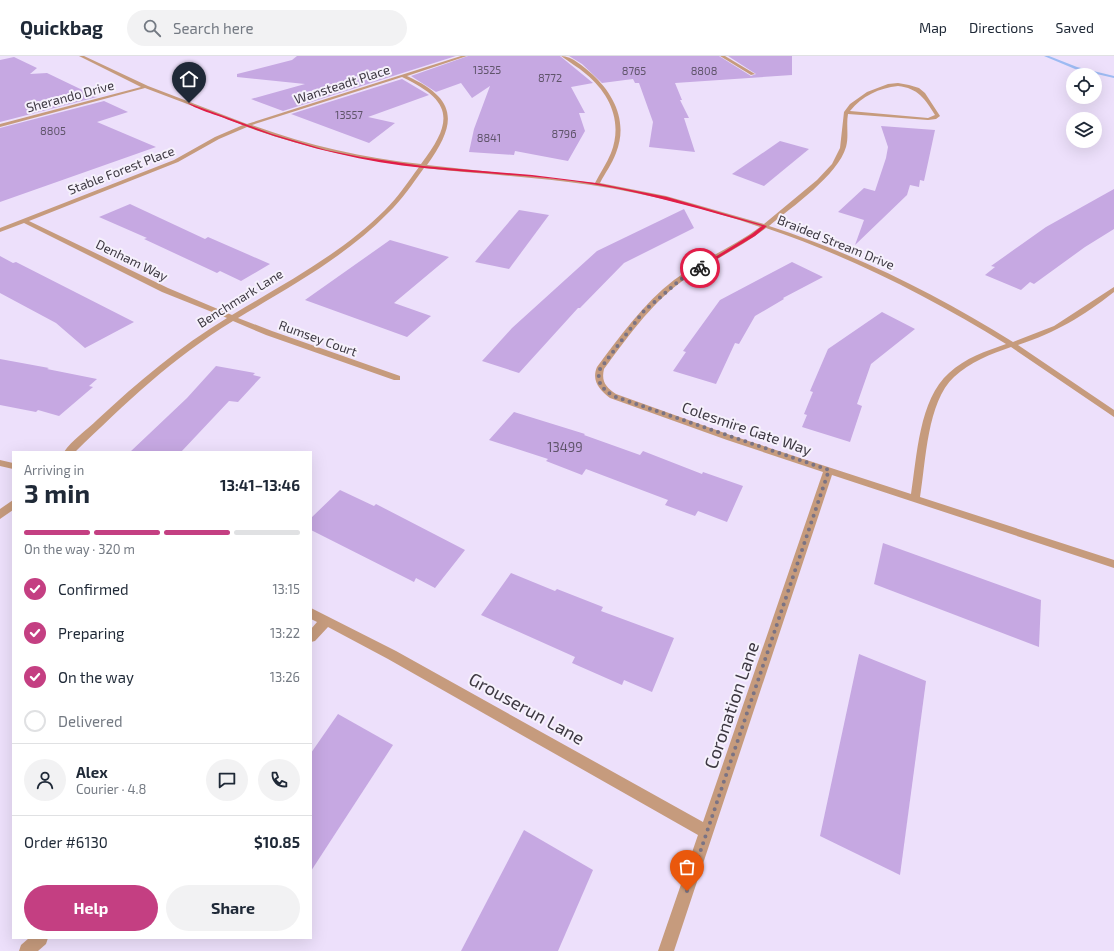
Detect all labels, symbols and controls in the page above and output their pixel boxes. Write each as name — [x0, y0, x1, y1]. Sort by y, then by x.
search box — [127, 10, 407, 46]
text: Quickbag — [20, 16, 103, 39]
icon: search — [141, 17, 163, 39]
text: Search here — [173, 19, 254, 37]
text: Map — [919, 19, 947, 36]
text: Directions — [969, 19, 1034, 36]
text: Saved — [1056, 19, 1094, 36]
street label: Wansteadt Place — [292, 61, 392, 107]
pin — [172, 62, 206, 103]
house number: 13525 — [473, 63, 501, 76]
house number: 8765 — [622, 64, 646, 77]
house number: 8808 — [691, 64, 717, 77]
icon: home — [178, 68, 200, 90]
map controls — [1066, 68, 1102, 148]
button: locate — [1066, 68, 1102, 104]
house number: 8772 — [538, 71, 562, 84]
street label: Sherando Drive — [24, 77, 116, 115]
house number: 13557 — [335, 108, 363, 121]
button: layers — [1066, 112, 1102, 148]
house number: 8805 — [40, 124, 66, 137]
house number: 8796 — [552, 127, 576, 140]
house number: 8841 — [477, 131, 501, 144]
street label: Stable Forest Place — [65, 142, 177, 198]
street label: Braided Stream Drive — [775, 211, 897, 273]
street label: Denham Way — [93, 236, 171, 284]
courier — [680, 248, 720, 288]
icon: bike — [689, 257, 711, 279]
street label: Benchmark Lane — [194, 265, 286, 331]
street label: Rumsey Court — [277, 316, 359, 360]
street label: Colesmire Gate Way — [680, 397, 814, 459]
house number: 13499 — [547, 439, 583, 455]
text: Arriving in — [24, 462, 84, 478]
text: 13:41–13:46 — [220, 476, 300, 494]
text: 3 min — [24, 477, 90, 508]
text: On the way · 320 m — [24, 541, 135, 557]
icon: check — [24, 578, 46, 600]
text: Confirmed — [58, 580, 129, 598]
text: 13:15 — [272, 581, 300, 597]
icon: check — [24, 622, 46, 644]
text: Preparing — [58, 624, 124, 642]
text: 13:22 — [270, 625, 300, 641]
street label: Coronation Lane — [699, 638, 763, 772]
icon: check — [24, 666, 46, 688]
street label: Grouserun Lane — [465, 667, 589, 749]
text: On the way — [58, 668, 134, 686]
text: 13:26 — [270, 669, 300, 685]
text: Delivered — [58, 712, 123, 730]
button: person — [24, 759, 66, 801]
button: chat — [206, 759, 248, 801]
button: phone — [258, 759, 300, 801]
text: Alex — [76, 763, 108, 781]
text: Courier · 4.8 — [76, 781, 146, 797]
text: Order #6130 — [24, 833, 108, 851]
text: $10.85 — [254, 833, 300, 851]
pin — [670, 850, 704, 891]
icon: bag — [676, 856, 698, 878]
button: Help — [24, 885, 158, 931]
button: Share — [166, 885, 300, 931]

